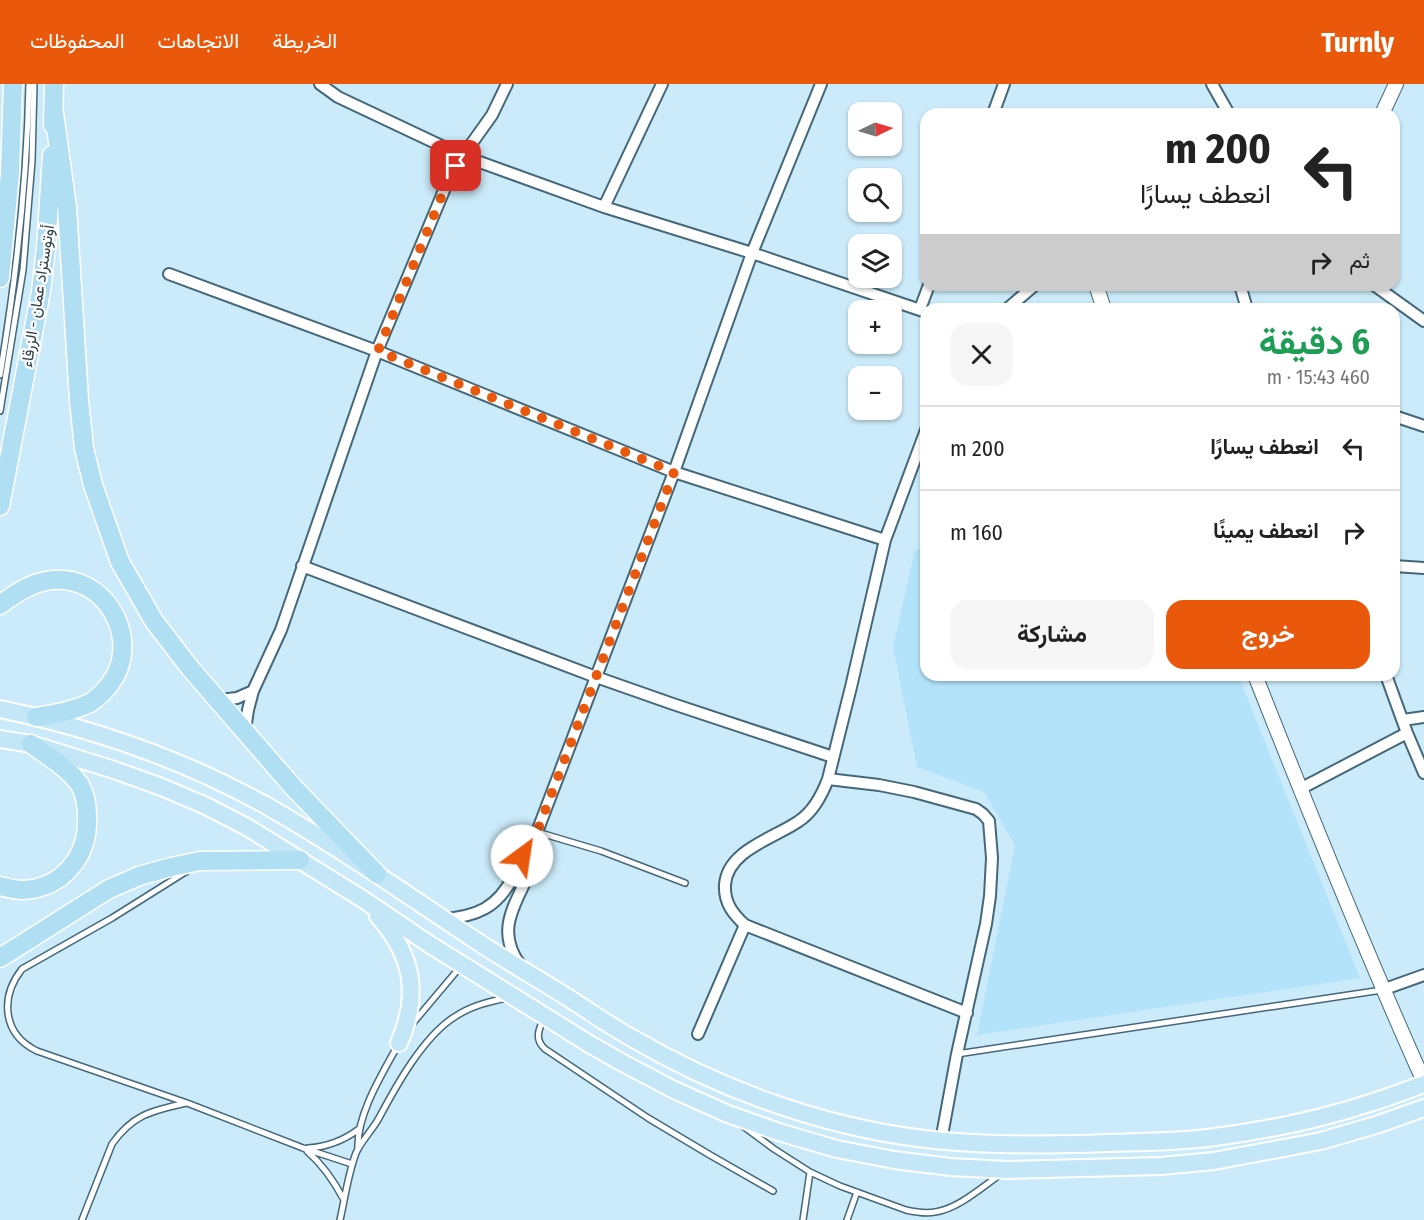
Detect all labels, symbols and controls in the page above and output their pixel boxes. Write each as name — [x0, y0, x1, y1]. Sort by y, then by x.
text: Turnly — [1321, 26, 1394, 59]
text: المحفوظات — [30, 28, 125, 54]
text: الاتجاهات — [158, 28, 239, 54]
text: الخريطة — [272, 28, 337, 54]
north arrow — [848, 102, 902, 156]
map controls — [848, 102, 902, 420]
text: 200 m — [1165, 124, 1271, 174]
icon: left — [1292, 132, 1370, 210]
pin — [430, 140, 481, 191]
icon: arrive — [439, 149, 472, 182]
button: search — [848, 168, 902, 222]
text: انعطف يسارًا — [1140, 178, 1271, 210]
street label: أوتوستراد عمان - الزرقاء — [17, 223, 59, 369]
button: layers — [848, 234, 902, 288]
icon: right — [1304, 246, 1337, 279]
text: ثم — [1349, 247, 1370, 274]
button: + — [848, 300, 902, 354]
text: 6 دقيقة — [1259, 320, 1370, 364]
button: close — [950, 323, 1013, 386]
text: 460 m · 15:43 — [1267, 365, 1370, 389]
button: − — [848, 366, 902, 420]
icon: left — [1337, 432, 1370, 465]
text: انعطف يسارًا — [1210, 433, 1319, 460]
text: 200 m — [950, 435, 1005, 462]
icon: right — [1337, 516, 1370, 549]
text: انعطف يمينًا — [1213, 517, 1319, 544]
text: 160 m — [950, 519, 1003, 546]
button: مشاركة — [950, 600, 1154, 669]
button: خروج — [1166, 600, 1370, 669]
position arrow — [490, 824, 554, 888]

